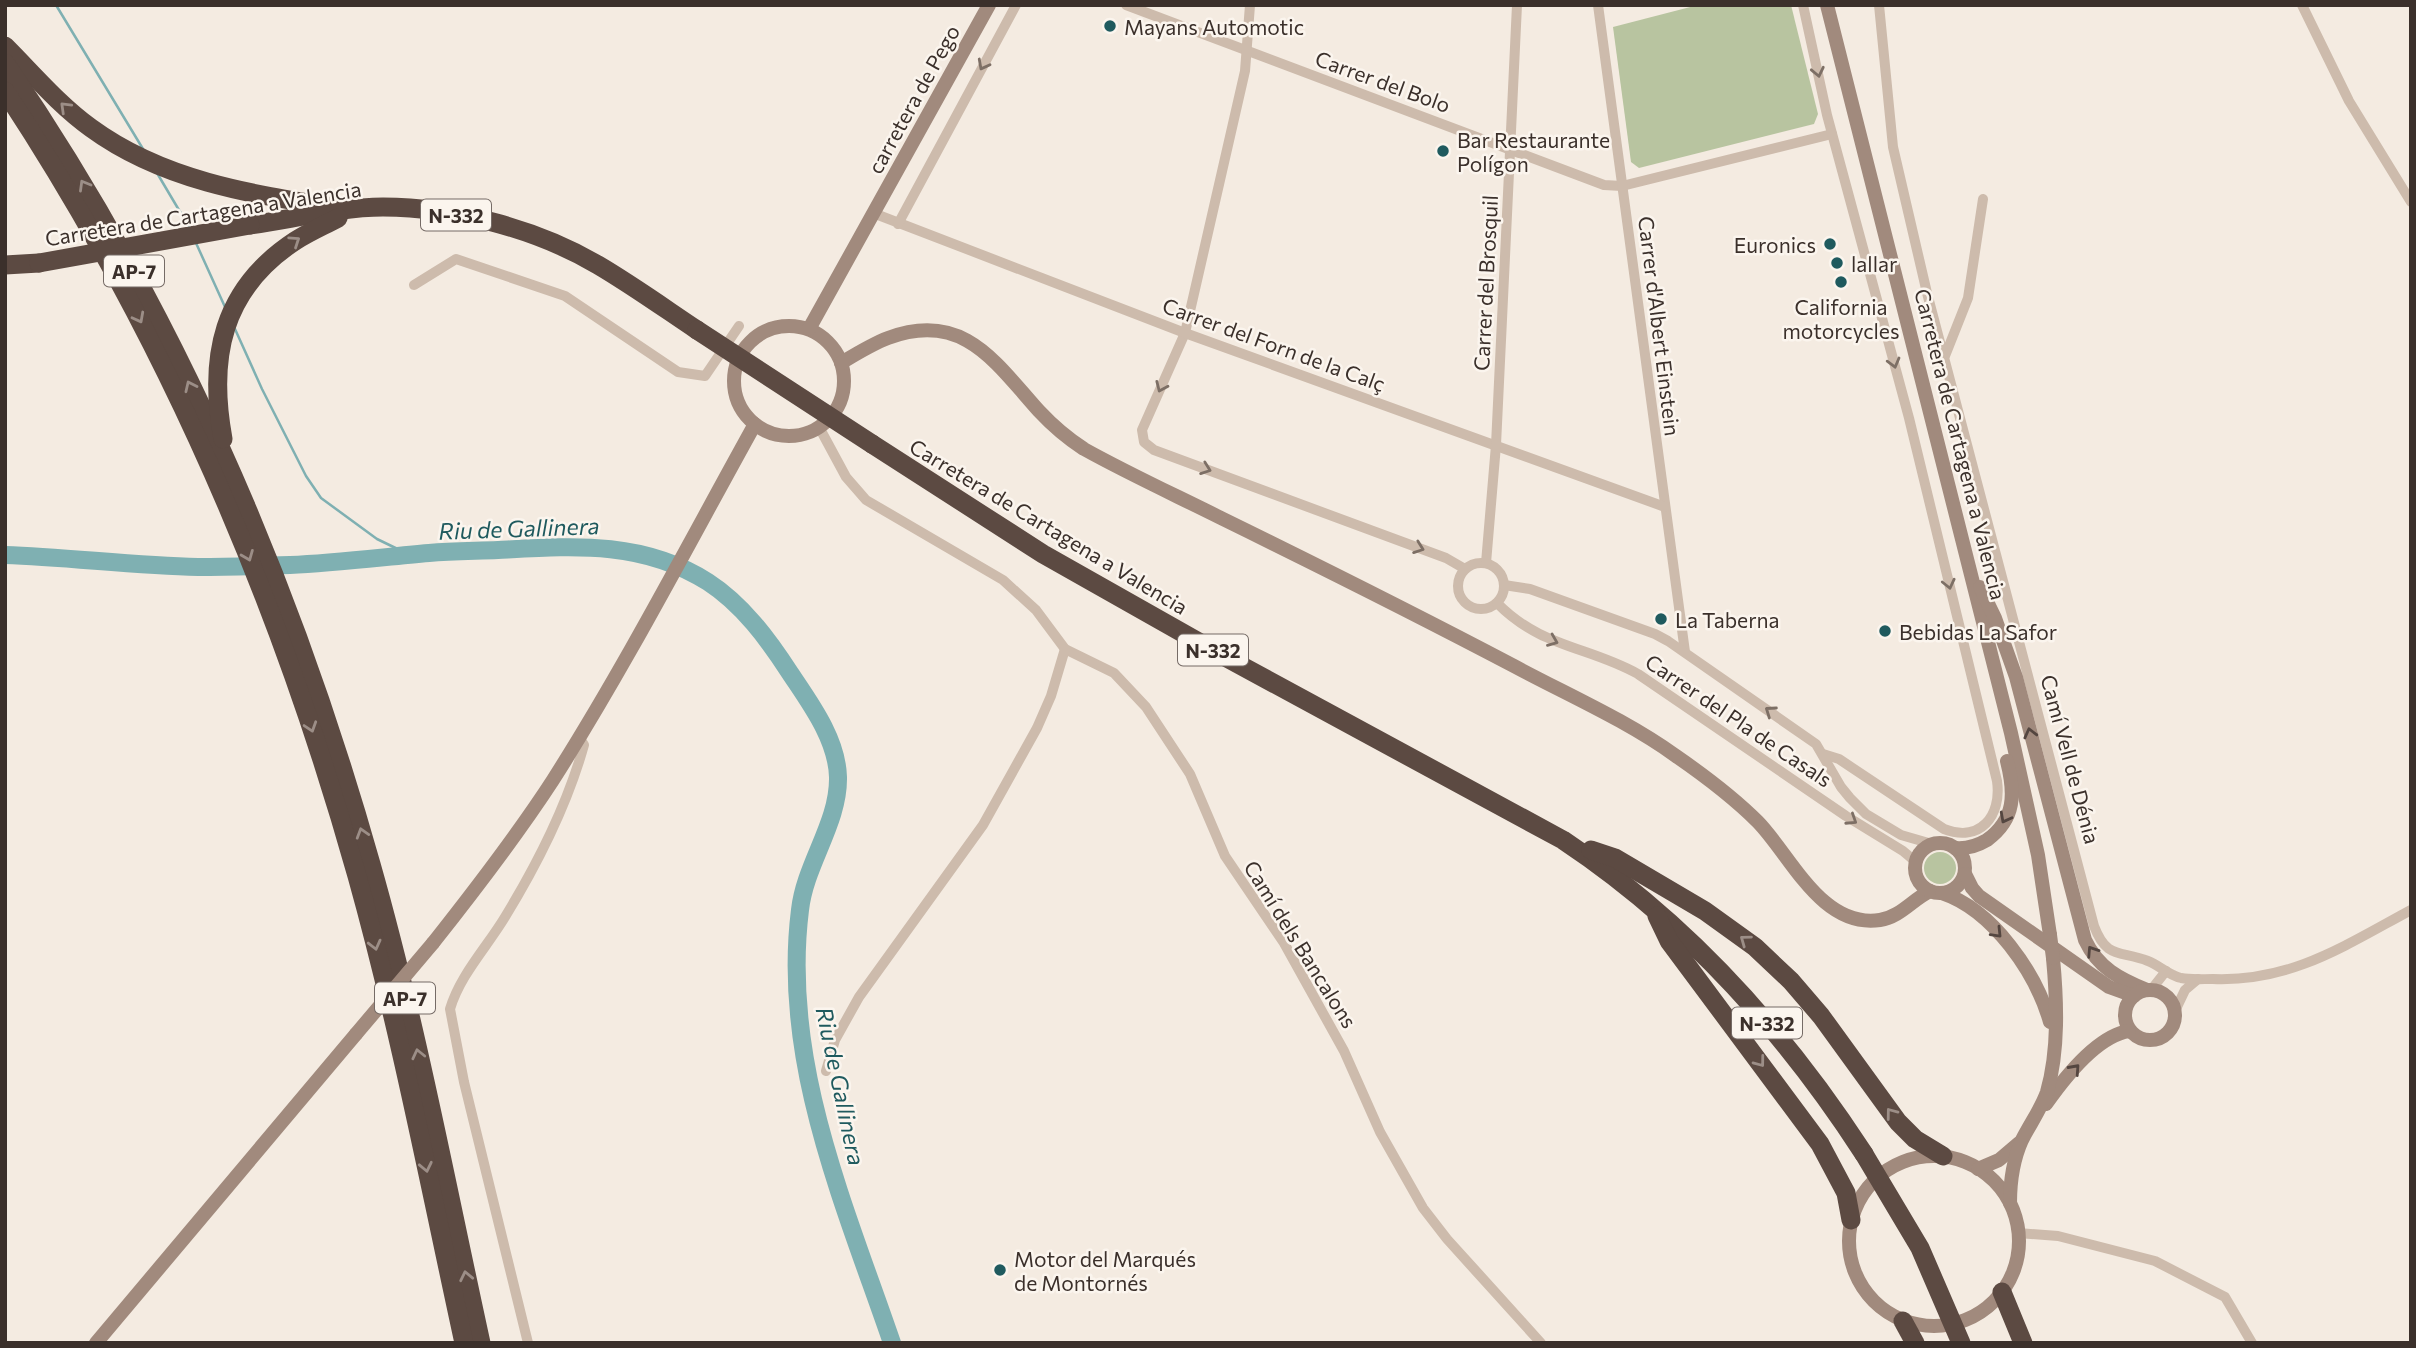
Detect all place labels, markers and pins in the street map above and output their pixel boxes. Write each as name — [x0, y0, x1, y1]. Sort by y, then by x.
place label: Mayans Automotic — [1124, 14, 1304, 39]
marker: Mayans Automotic — [1102, 18, 1118, 34]
place label: Bar Restaurante Polígon — [1457, 127, 1610, 176]
marker: Bar Restaurante Polígon — [1435, 143, 1451, 159]
place label: Euronics — [1734, 232, 1816, 257]
marker: Euronics — [1822, 236, 1838, 252]
place label: lallar — [1851, 251, 1897, 276]
marker: lallar — [1829, 255, 1845, 271]
marker: California motorcycles — [1833, 274, 1849, 290]
place label: California motorcycles — [1783, 294, 1899, 343]
place label: La Taberna — [1675, 607, 1780, 632]
marker: La Taberna — [1653, 611, 1669, 627]
place label: Bebidas La Safor — [1899, 619, 2057, 644]
marker: Bebidas La Safor — [1877, 623, 1893, 639]
place label: Motor del Marqués de Montornés — [1014, 1246, 1196, 1295]
marker: Motor del Marqués de Montornés — [992, 1262, 1008, 1278]

